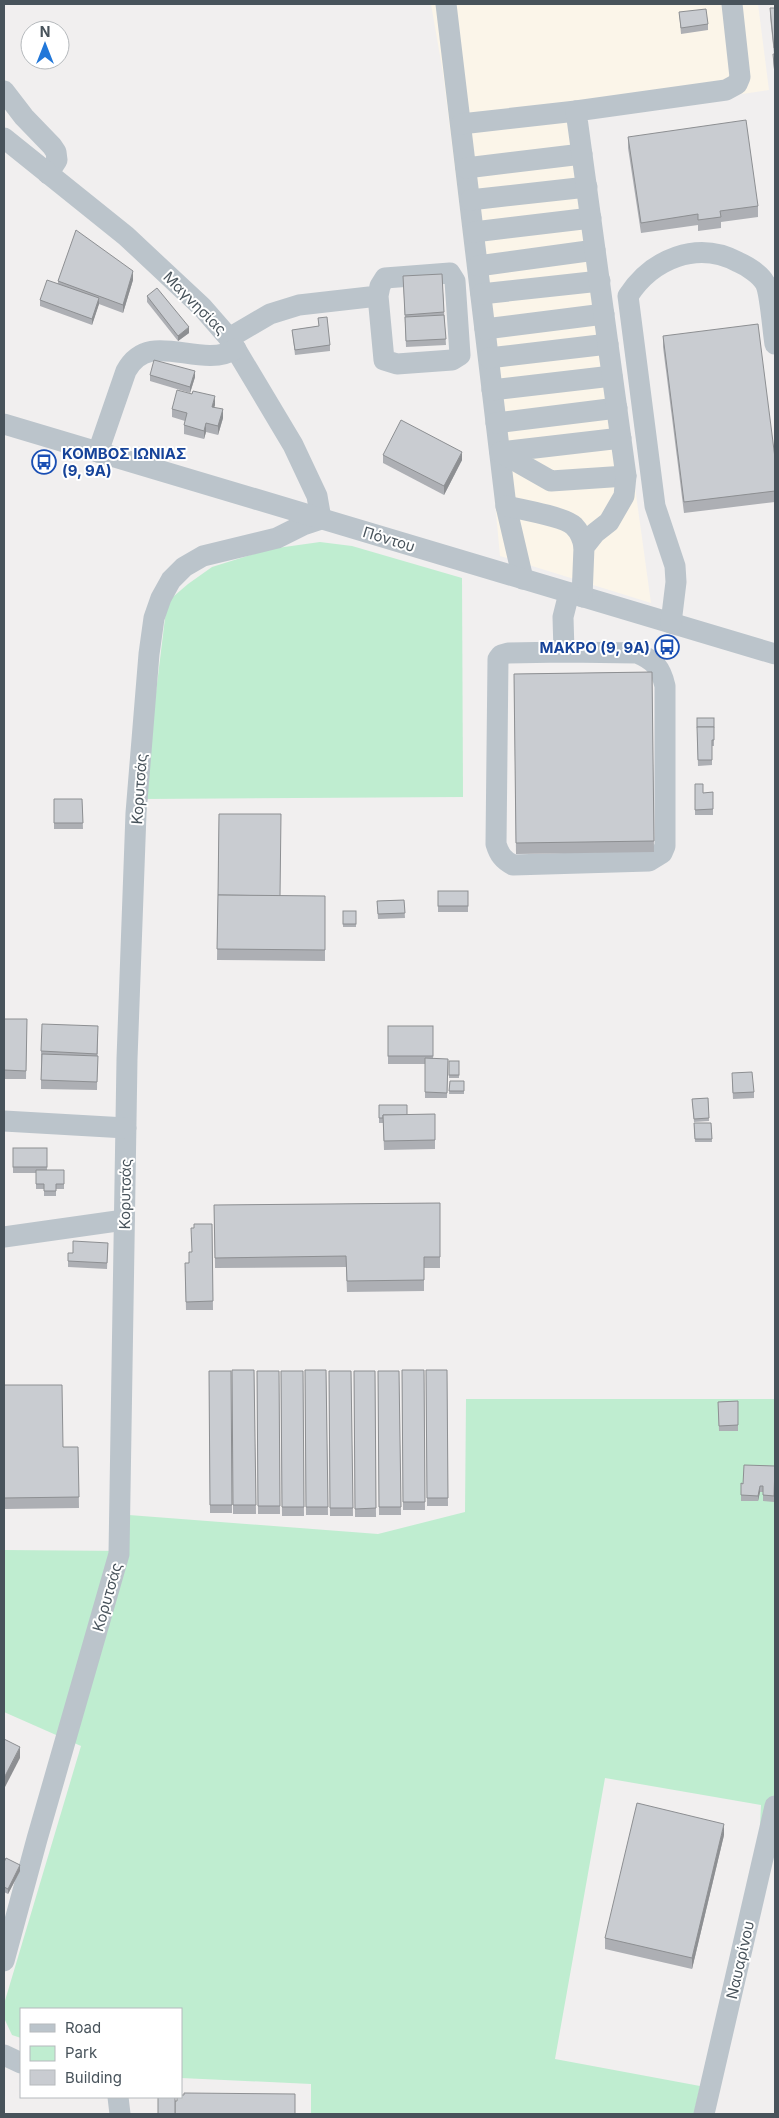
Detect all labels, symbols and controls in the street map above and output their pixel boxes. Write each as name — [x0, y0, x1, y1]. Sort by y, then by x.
north arrow — [20, 20, 70, 70]
text: N — [40, 23, 50, 40]
street label: Μαγνησίας — [159, 267, 231, 339]
place label: ΚΟΜΒΟΣ ΙΩΝΙΑΣ (9, 9Α) — [62, 444, 186, 480]
bus stop icon: ΚΟΜΒΟΣ ΙΩΝΙΑΣ (9, 9Α) — [31, 449, 57, 475]
street label: Πόντου — [361, 522, 417, 556]
bus stop icon: ΜΑΚΡΟ (9, 9Α) — [654, 634, 680, 660]
place label: ΜΑΚΡΟ (9, 9Α) — [540, 638, 650, 657]
street label: Κορυτσάς — [127, 753, 151, 825]
street label: Κορυτσάς — [115, 1158, 135, 1230]
street label: Κορυτσάς — [88, 1560, 126, 1634]
street label: Ναυαρίνου — [722, 1919, 758, 2001]
legend — [20, 2008, 182, 2098]
text: Road — [65, 2018, 101, 2037]
text: Park — [65, 2043, 98, 2062]
text: Building — [65, 2068, 122, 2087]

